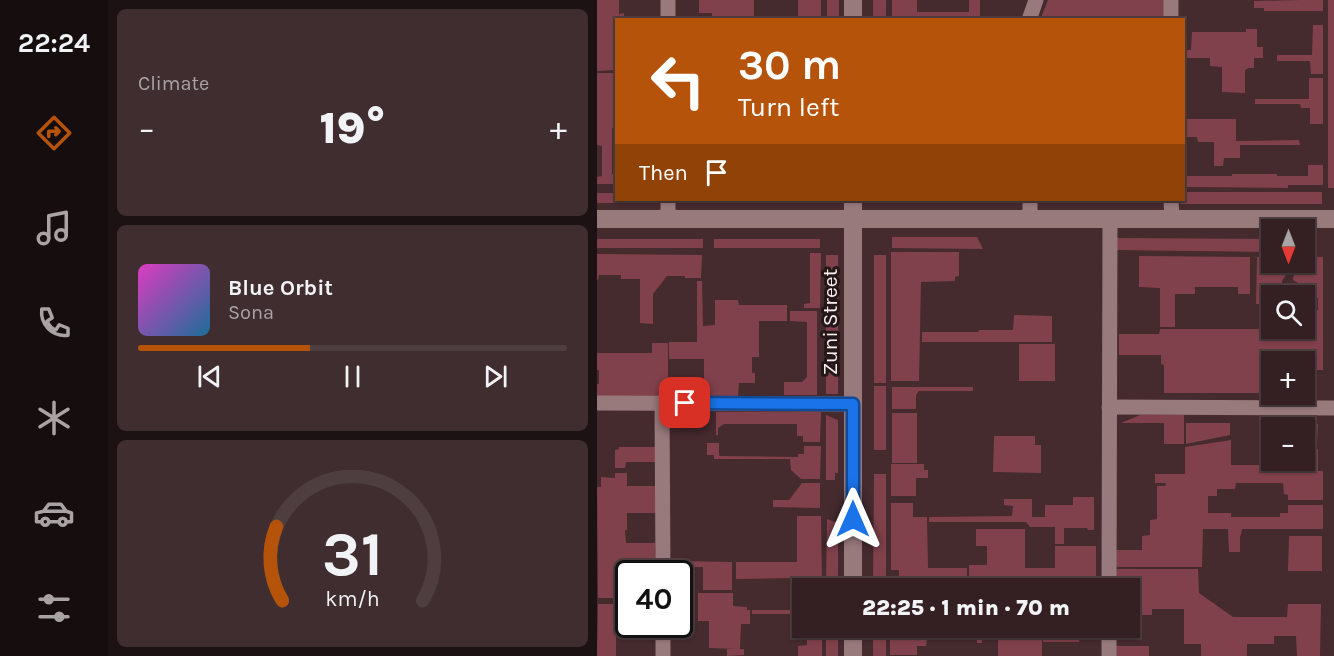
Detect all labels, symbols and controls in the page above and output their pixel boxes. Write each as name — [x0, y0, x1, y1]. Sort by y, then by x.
text: 22:24 — [18, 27, 90, 59]
text: 30 m — [738, 40, 841, 90]
icon: left — [639, 42, 717, 120]
text: Climate — [138, 72, 209, 95]
text: Turn left — [738, 91, 839, 123]
text: 19° — [320, 102, 385, 154]
text: − — [138, 109, 155, 147]
text: + — [550, 109, 567, 147]
icon: directions — [33, 112, 75, 154]
icon: arrive — [700, 156, 733, 189]
text: Then — [639, 160, 688, 186]
icon: music — [33, 207, 75, 249]
north arrow — [1261, 219, 1315, 273]
map controls — [1261, 219, 1315, 471]
street label: Zuni Street — [818, 269, 842, 375]
text: Blue Orbit — [228, 275, 333, 301]
button: search — [1261, 285, 1315, 339]
text: Sona — [228, 301, 274, 324]
icon: phone — [33, 302, 75, 344]
button: + — [1261, 351, 1315, 405]
icon: previous — [193, 360, 226, 393]
icon: pause — [336, 360, 369, 393]
icon: next — [479, 360, 512, 393]
pin — [659, 377, 710, 428]
icon: arrive — [668, 386, 701, 419]
icon: climate — [33, 397, 75, 439]
button: − — [1261, 417, 1315, 471]
position arrow — [821, 487, 885, 551]
icon: car — [33, 492, 75, 534]
text: 31 — [322, 518, 383, 591]
speed limit sign: 40 — [615, 560, 693, 638]
text: km/h — [325, 586, 380, 611]
icon: filters — [33, 587, 75, 629]
text: 22:25 · 1 min · 70 m — [862, 595, 1070, 621]

